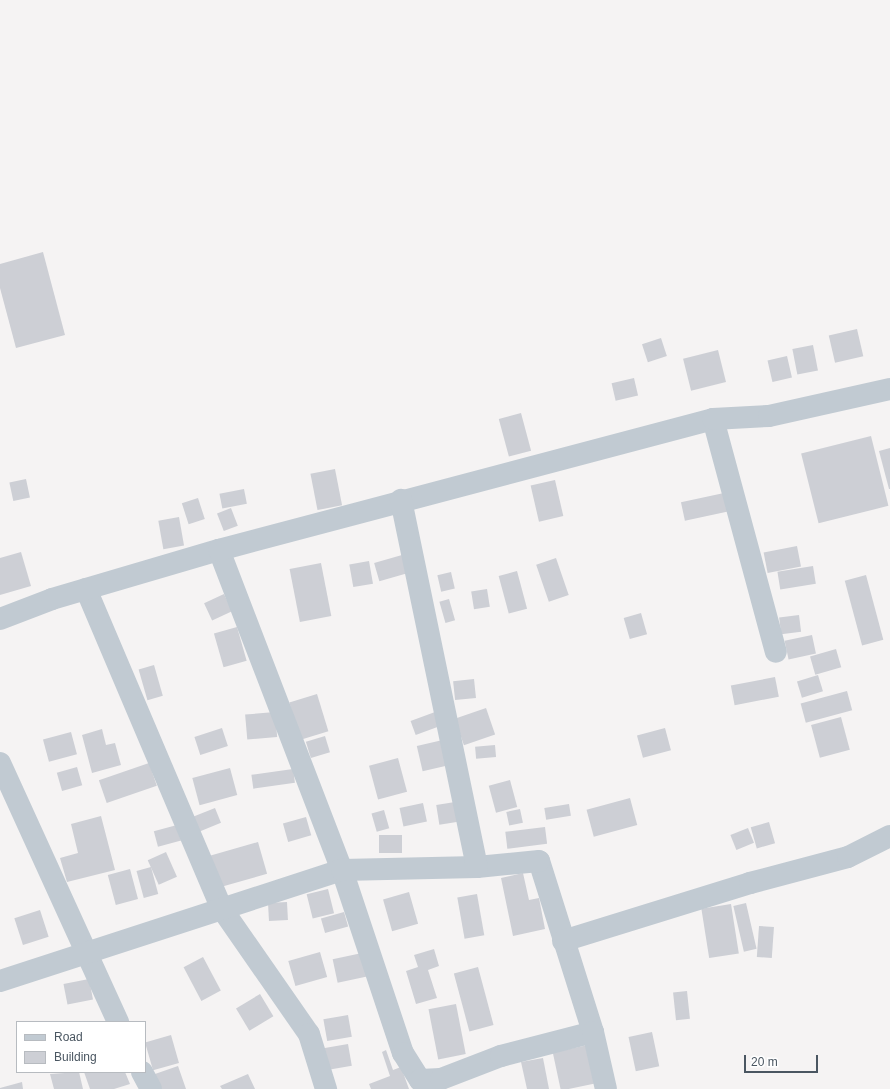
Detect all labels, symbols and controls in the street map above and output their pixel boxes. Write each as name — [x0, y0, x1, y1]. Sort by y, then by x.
legend — [16, 1021, 146, 1073]
text: Road — [54, 1030, 83, 1044]
scale bar — [746, 1047, 820, 1073]
text: Building — [54, 1050, 97, 1064]
text: 20 m — [751, 1055, 778, 1069]

